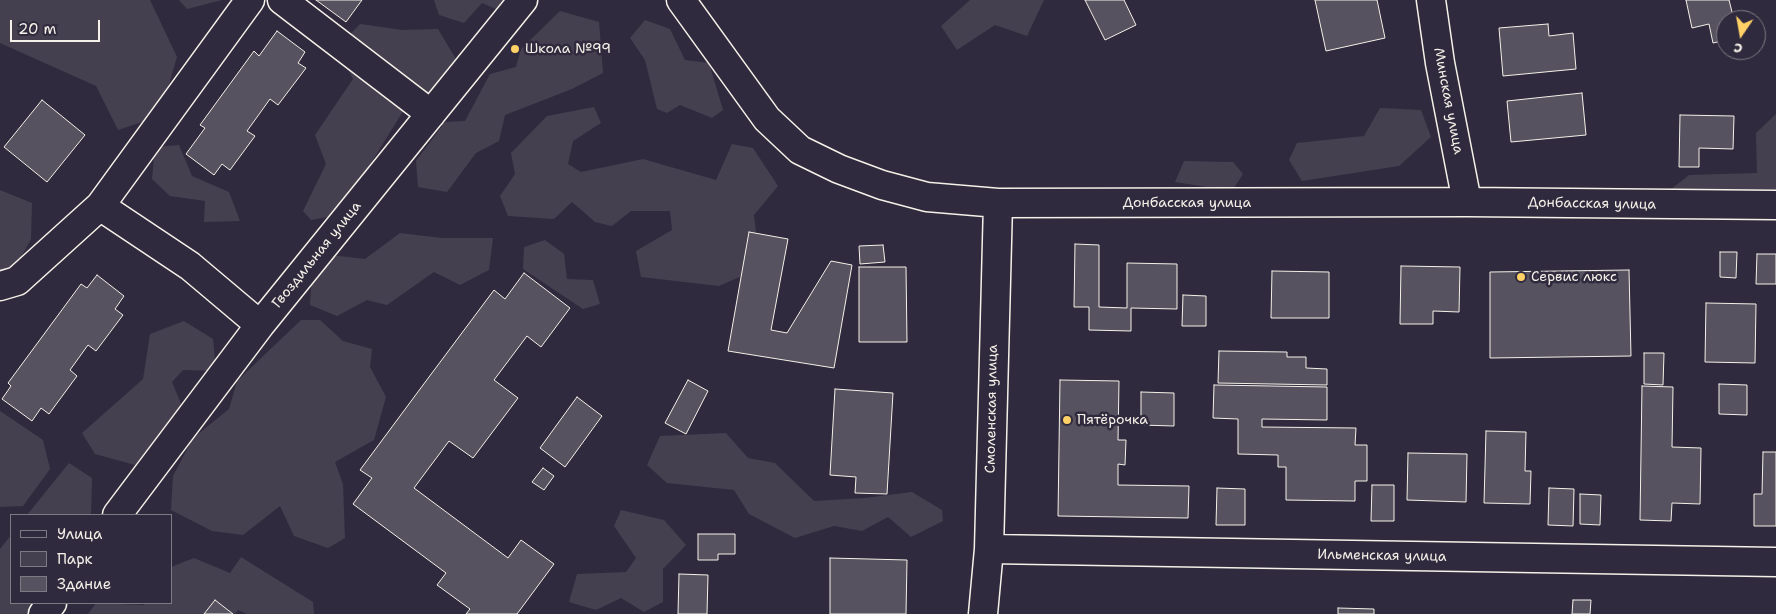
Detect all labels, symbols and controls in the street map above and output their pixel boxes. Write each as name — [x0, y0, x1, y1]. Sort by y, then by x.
scale bar — [12, 10, 102, 42]
north arrow — [1716, 10, 1766, 60]
text: 20 m — [18, 19, 57, 39]
text: С — [1732, 39, 1744, 58]
place label: Школа №99 — [525, 41, 611, 57]
marker: Школа №99 — [509, 43, 521, 55]
street label: Минская улица — [1429, 46, 1467, 156]
street label: Донбасская улица — [1528, 194, 1656, 214]
street label: Донбасская улица — [1123, 195, 1251, 211]
street label: Гвоздильная улица — [269, 198, 365, 312]
place label: Сервис люкс — [1531, 269, 1617, 285]
marker: Сервис люкс — [1515, 271, 1527, 283]
street label: Смоленская улица — [982, 344, 1002, 474]
place label: Пятёрочка — [1077, 412, 1148, 428]
marker: Пятёрочка — [1061, 414, 1073, 426]
legend — [10, 514, 172, 604]
text: Улица — [57, 524, 102, 544]
street label: Ильменская улица — [1317, 546, 1447, 566]
text: Парк — [57, 549, 93, 569]
text: Здание — [57, 574, 111, 594]

